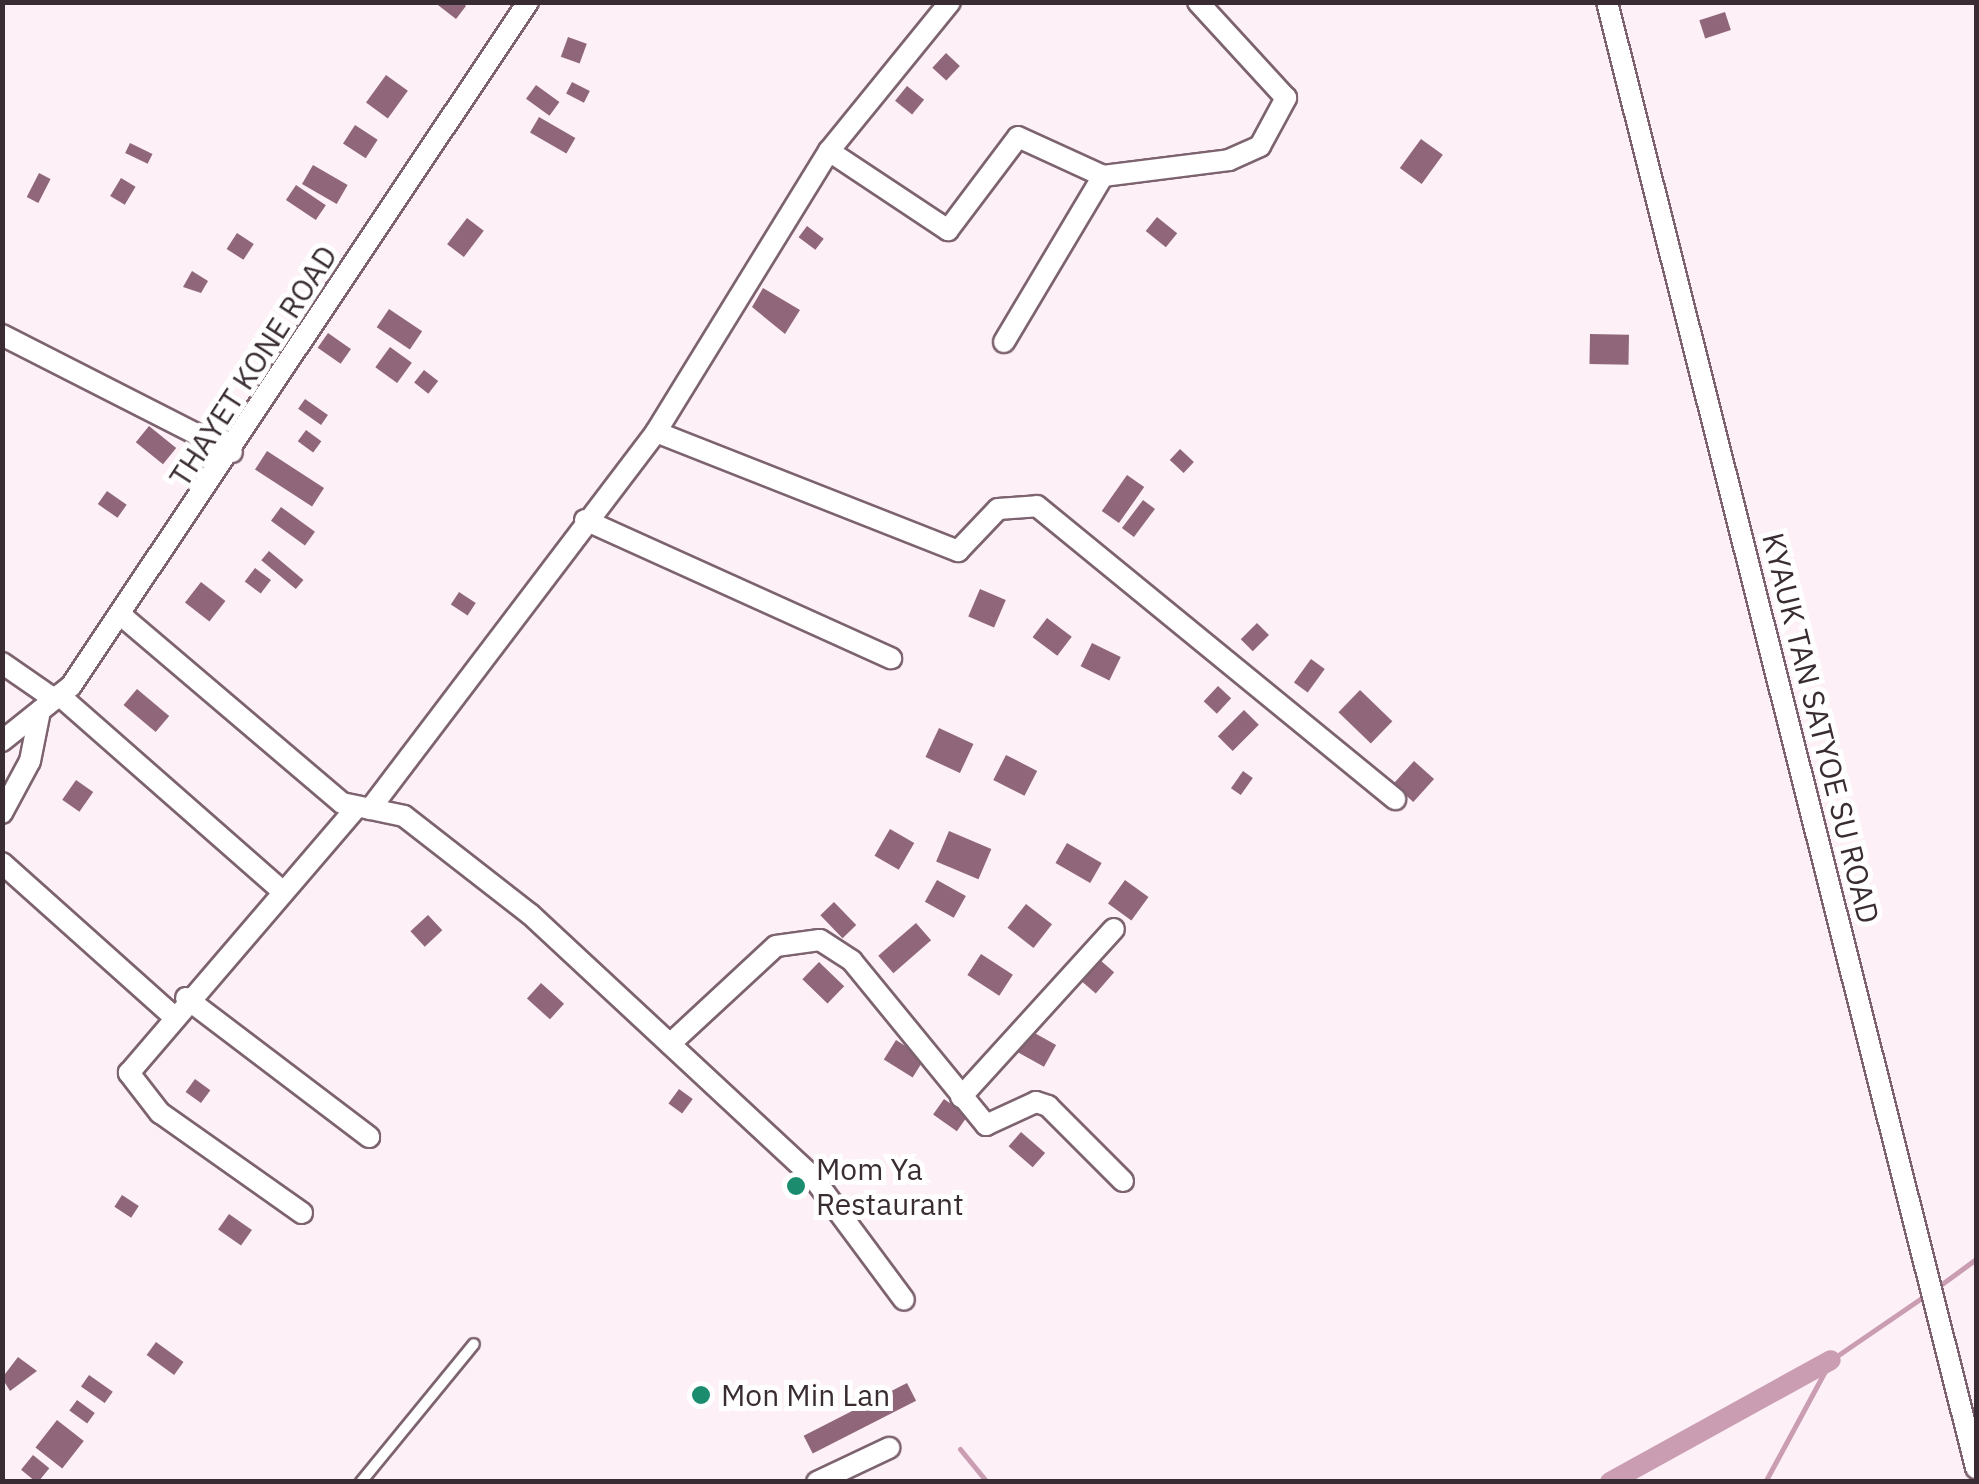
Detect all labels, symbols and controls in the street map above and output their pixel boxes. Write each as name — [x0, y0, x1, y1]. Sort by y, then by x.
street label: THAYET KONE ROAD — [162, 239, 344, 493]
street label: KYAUK TAN SATYOE SU ROAD — [1755, 529, 1887, 927]
place label: Mom Ya Restaurant — [816, 1151, 964, 1222]
marker: Mom Ya Restaurant — [785, 1175, 807, 1197]
place label: Mon Min Lan — [721, 1377, 890, 1413]
marker: Mon Min Lan — [690, 1384, 712, 1406]

